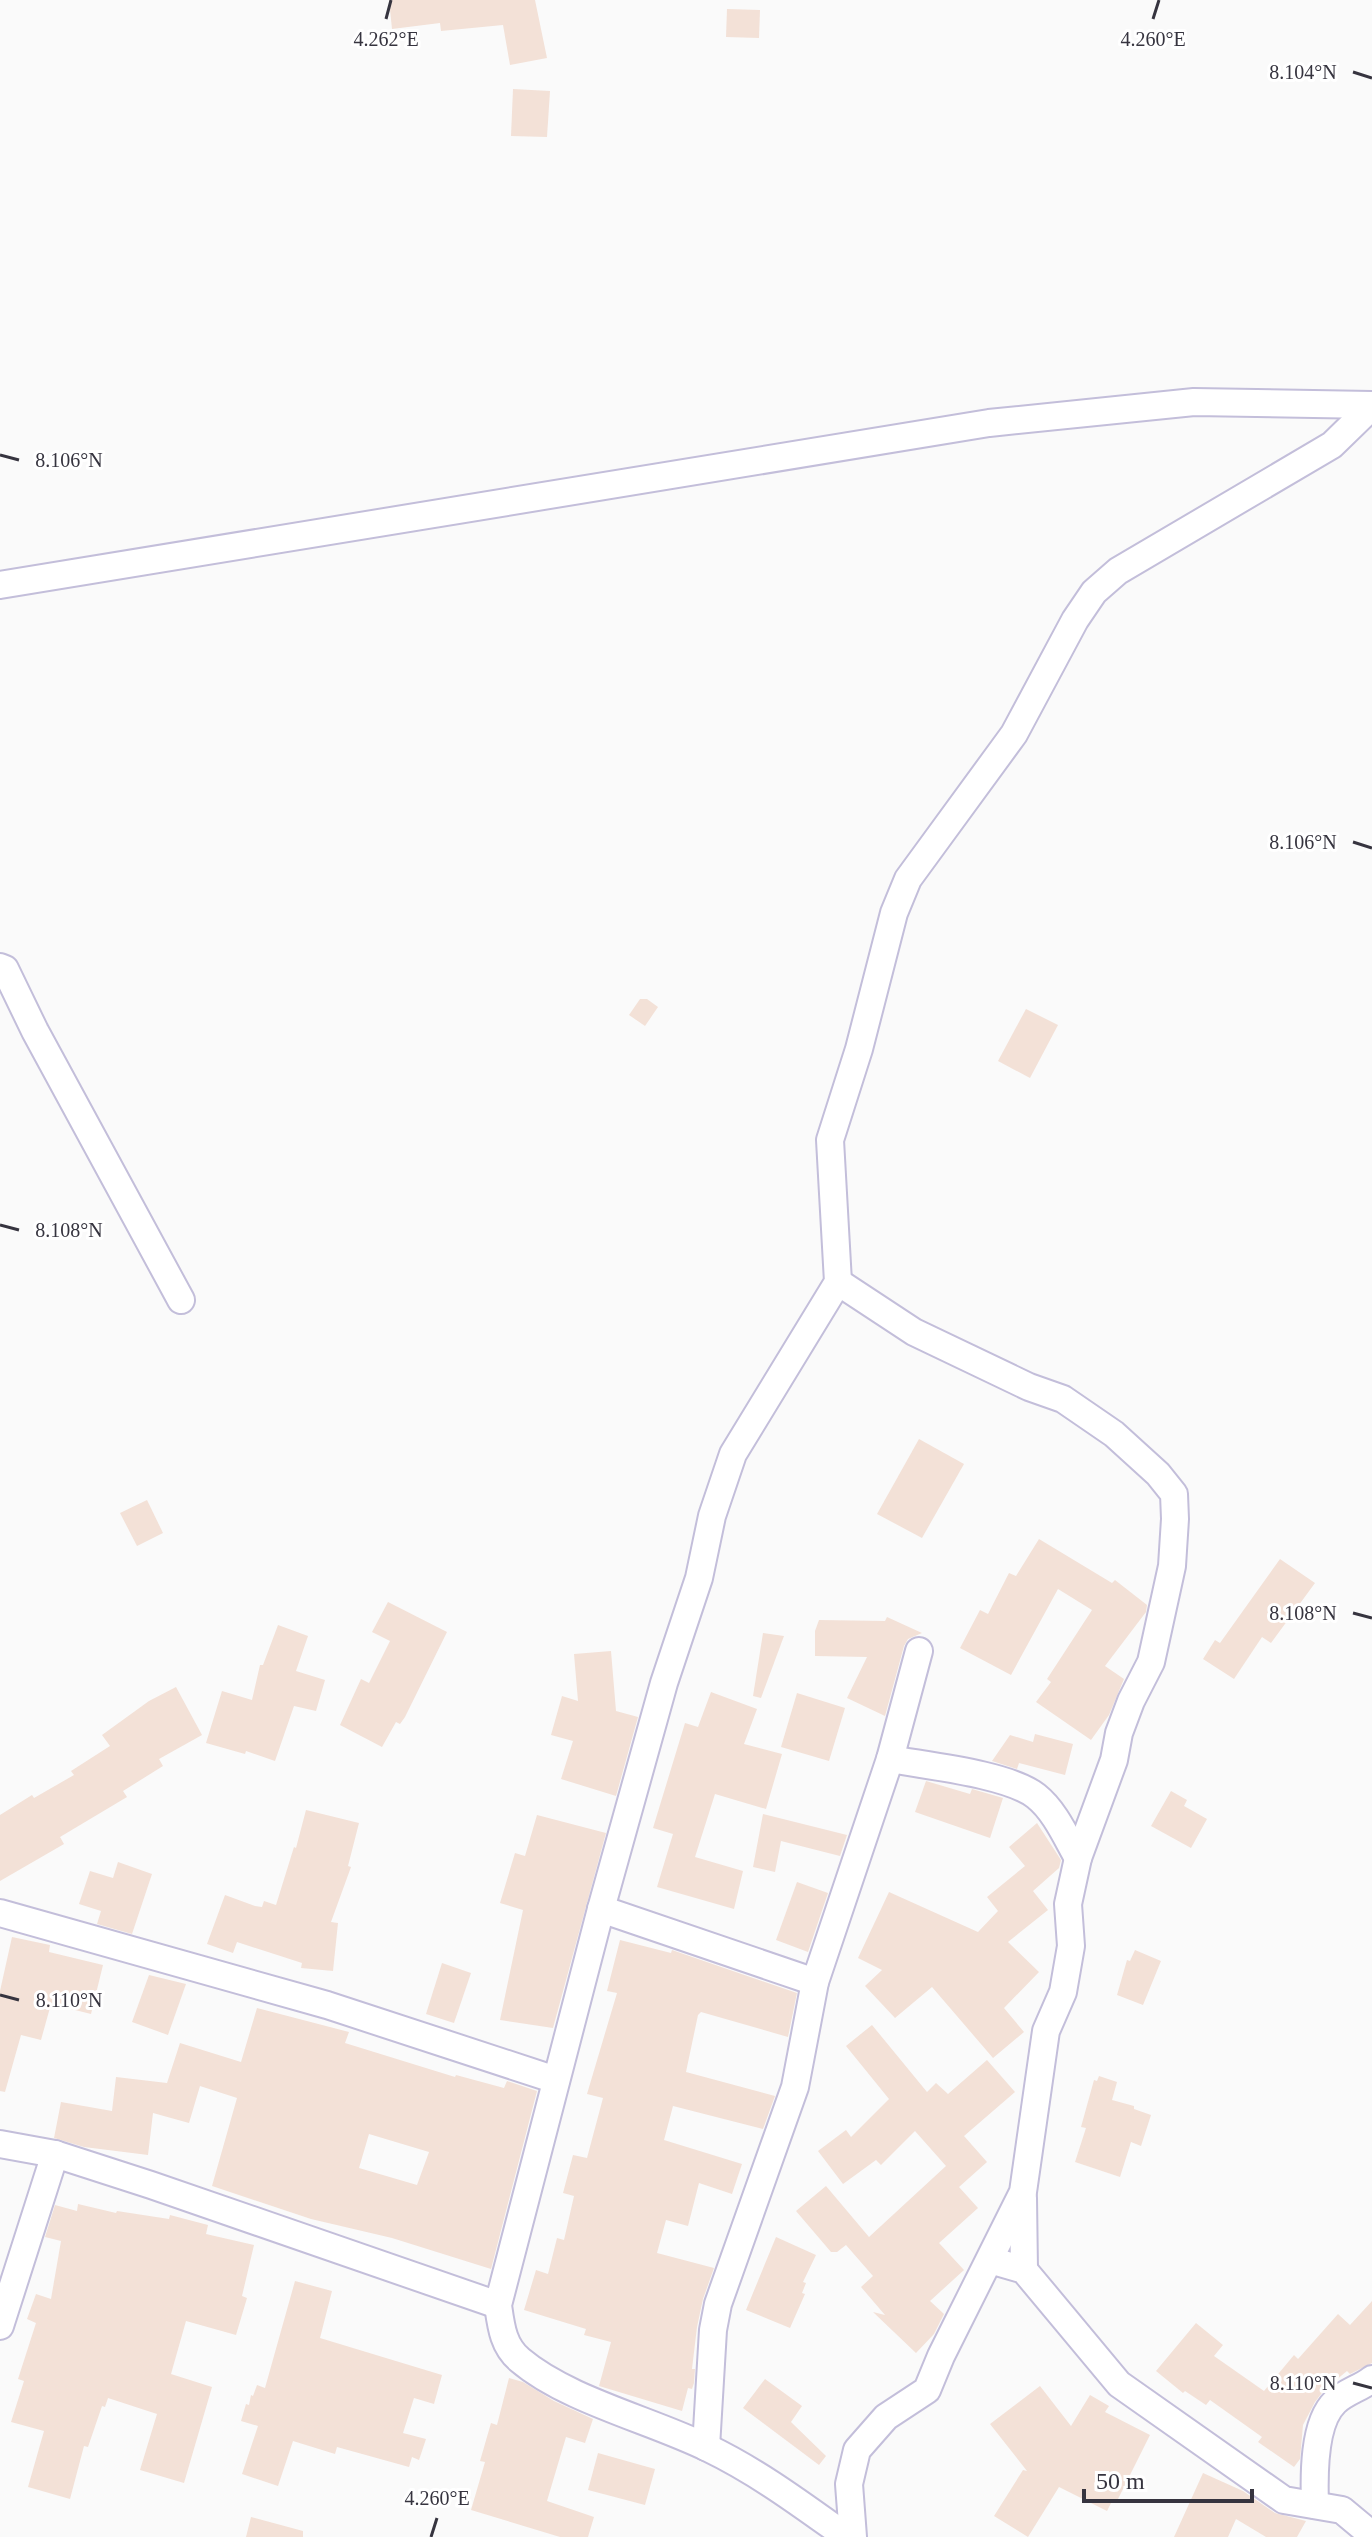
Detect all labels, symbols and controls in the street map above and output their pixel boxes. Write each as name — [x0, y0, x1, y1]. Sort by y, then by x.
text: 4.262°E — [353, 28, 419, 50]
text: 4.260°E — [1120, 28, 1186, 50]
text: 8.104°N — [1269, 61, 1337, 83]
text: 8.106°N — [35, 449, 103, 471]
text: 8.106°N — [1269, 831, 1337, 853]
text: 8.108°N — [35, 1219, 103, 1241]
text: 8.108°N — [1269, 1602, 1337, 1624]
text: 8.110°N — [36, 1989, 102, 2011]
text: 8.110°N — [1270, 2372, 1336, 2394]
scale bar — [1084, 2453, 1252, 2503]
text: 50 m — [1096, 2468, 1145, 2494]
text: 4.260°E — [404, 2487, 470, 2509]

